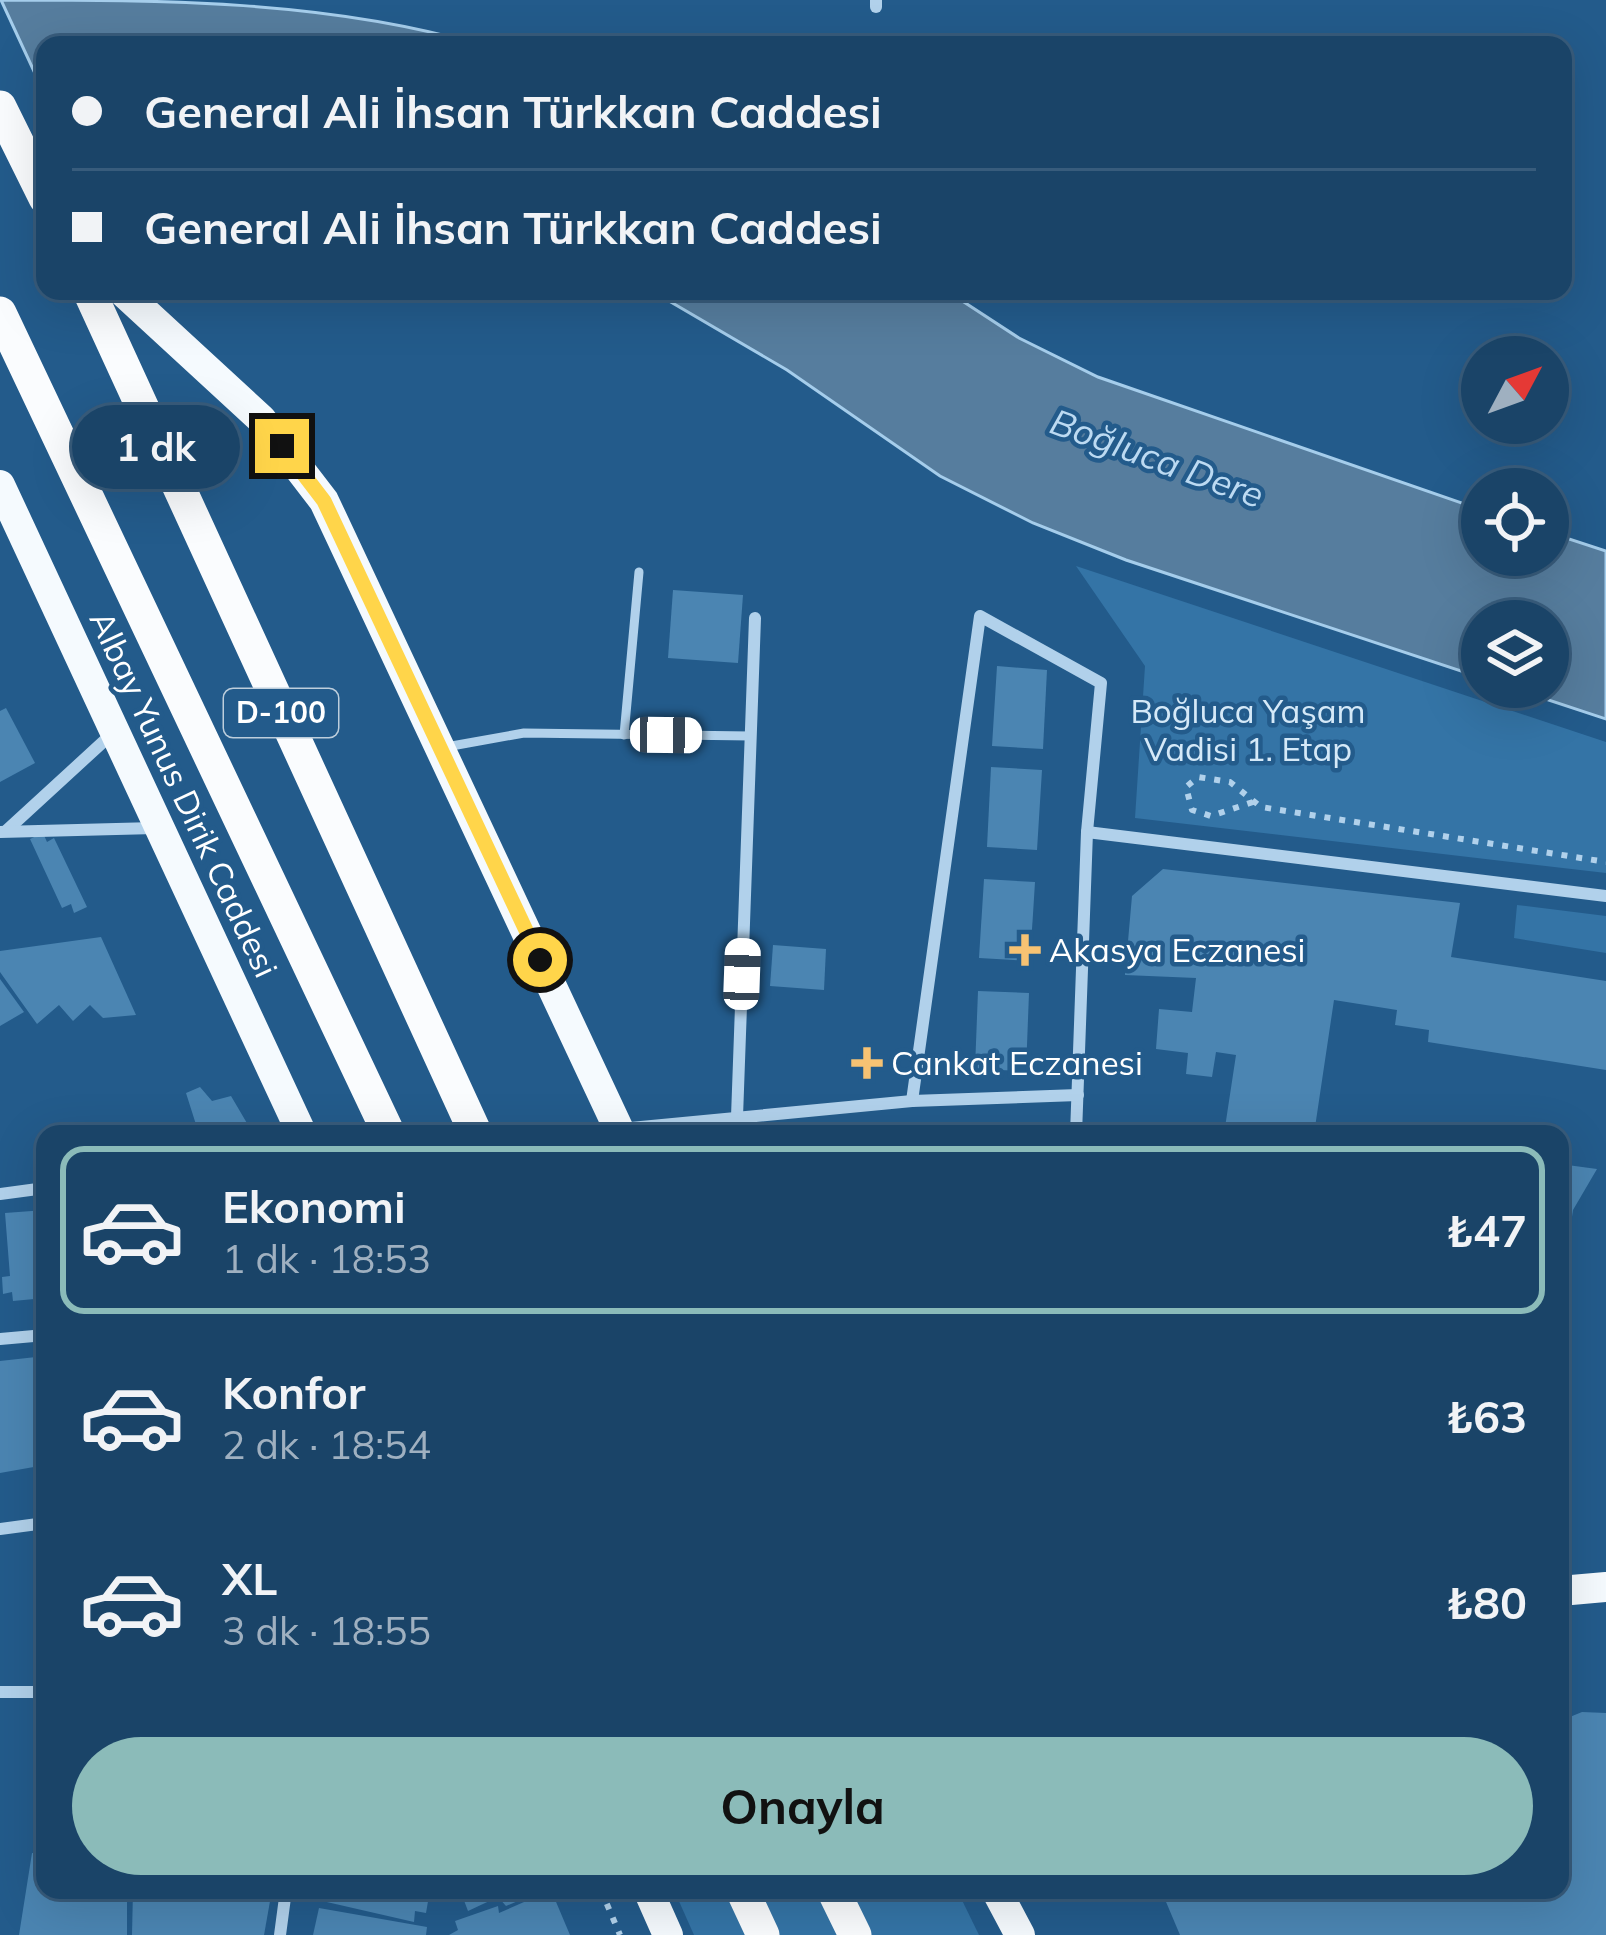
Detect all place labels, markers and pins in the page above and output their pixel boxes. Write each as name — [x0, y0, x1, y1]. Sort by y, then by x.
place label: Akasya Eczanesi — [1049, 929, 1305, 970]
marker: Akasya Eczanesi — [1012, 937, 1038, 963]
place label: Cankat Eczanesi — [891, 1042, 1143, 1083]
marker: Cankat Eczanesi — [854, 1050, 880, 1076]

